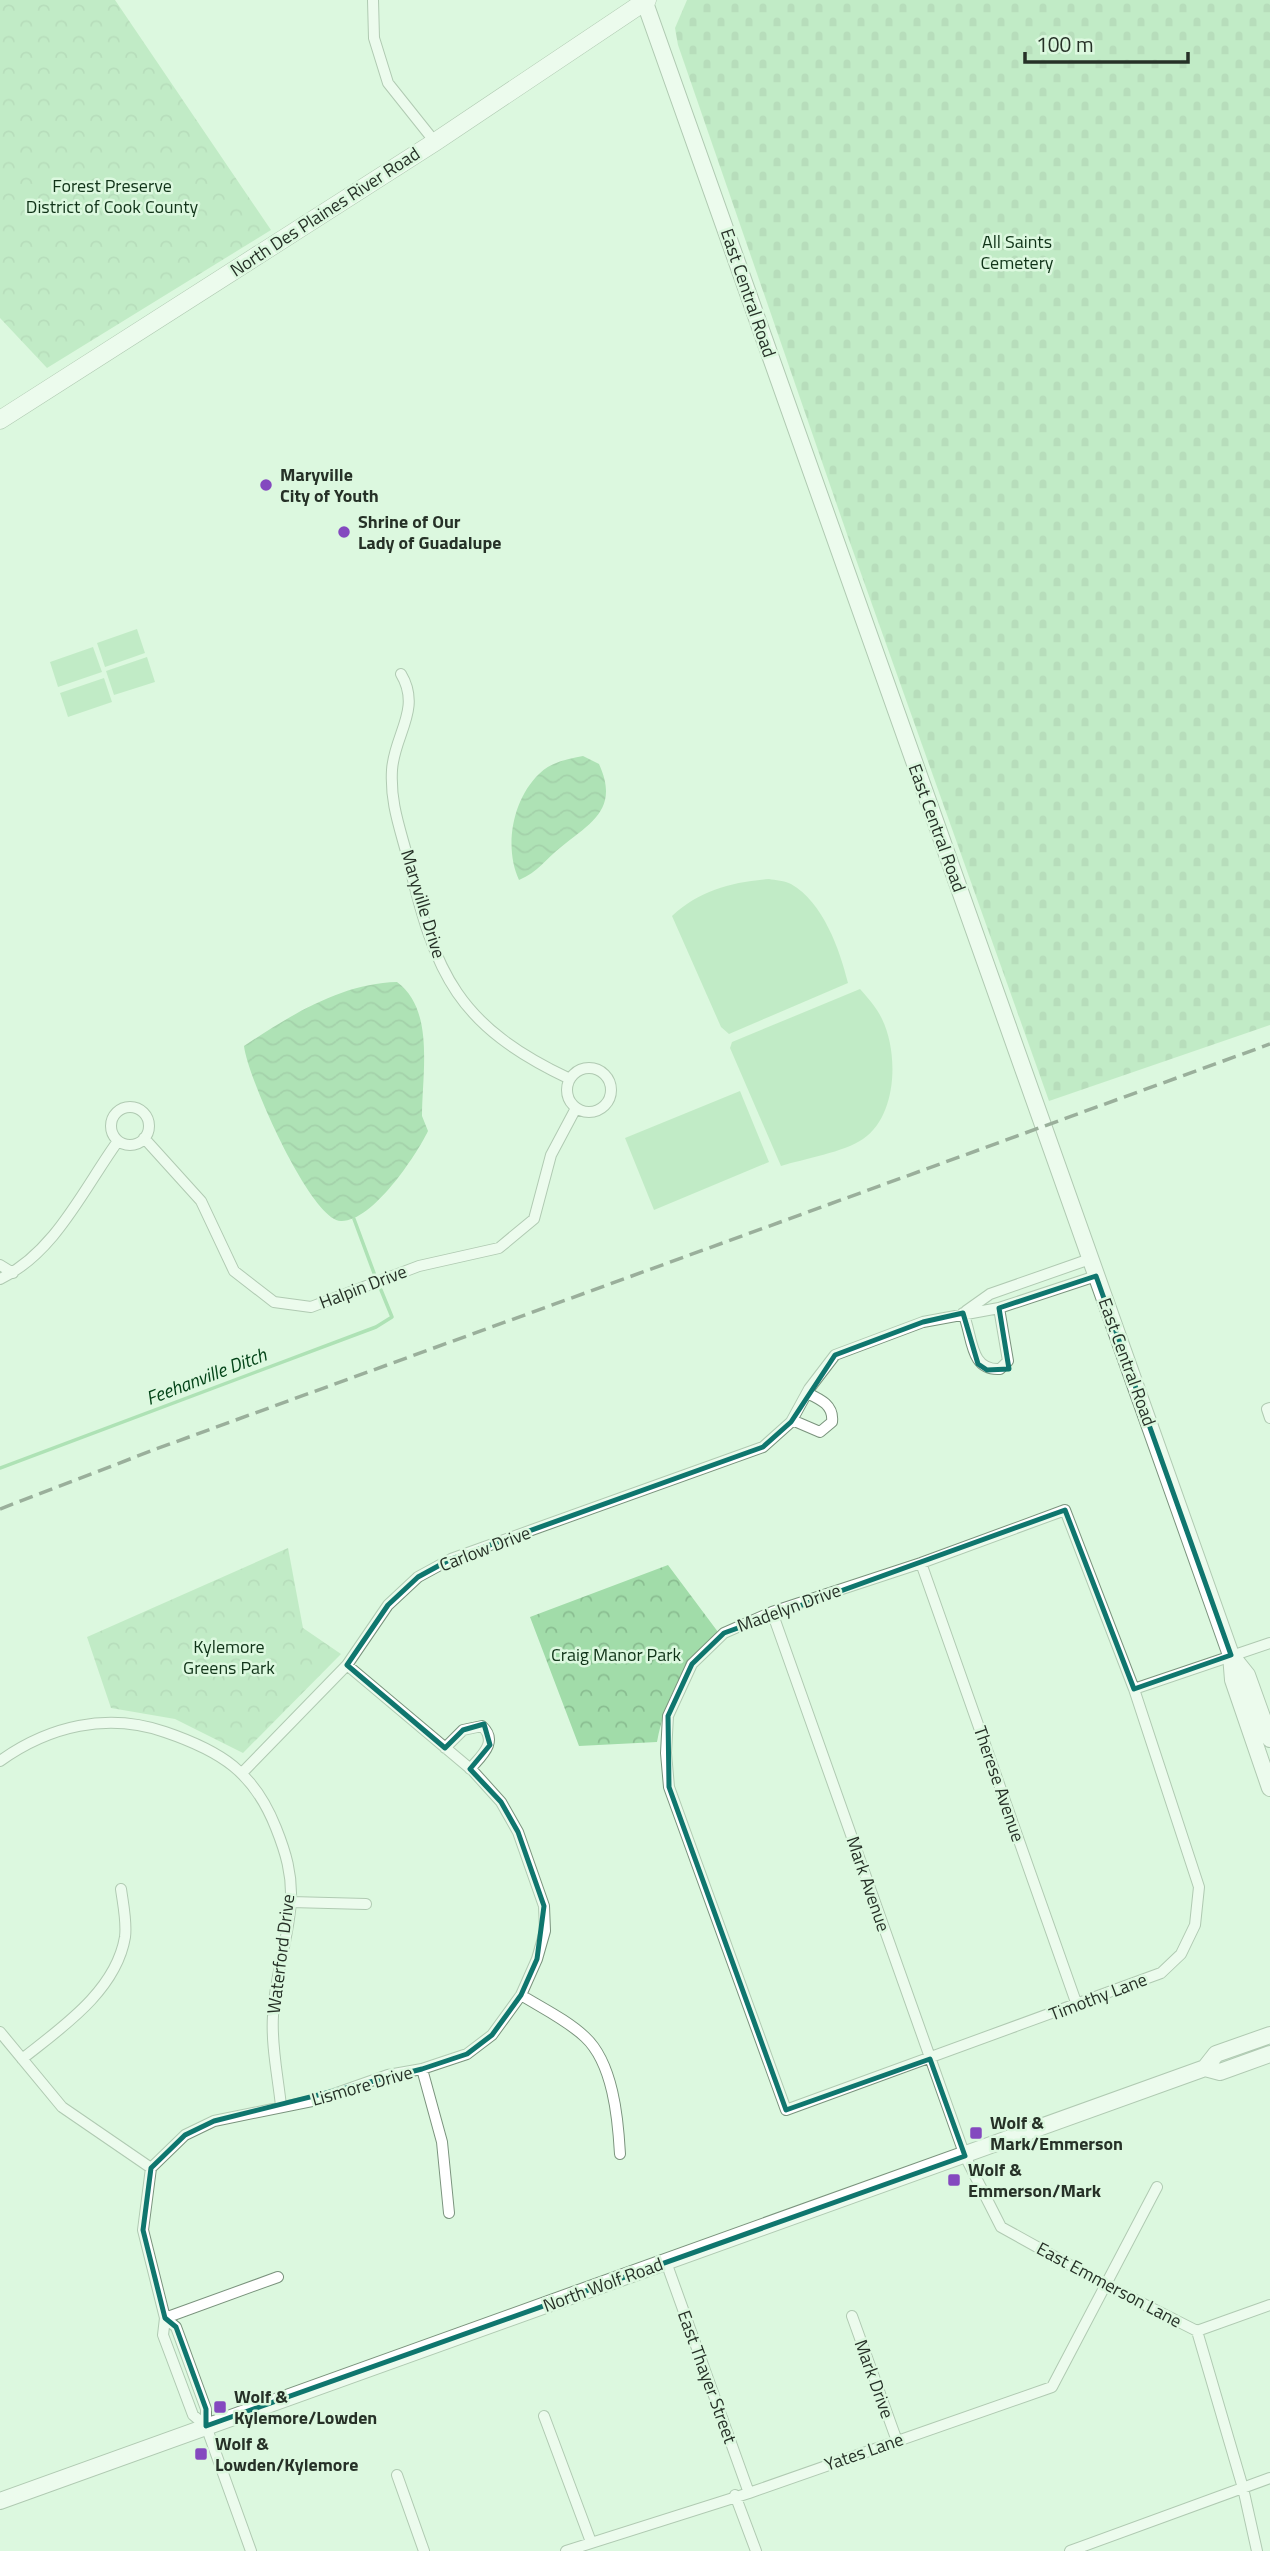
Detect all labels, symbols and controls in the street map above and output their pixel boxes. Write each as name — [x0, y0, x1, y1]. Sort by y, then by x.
scale bar — [1025, 21, 1188, 65]
text: 100 m — [1036, 28, 1093, 60]
street label: North Des Plaines River Road — [225, 140, 425, 283]
park label: Forest Preserve District of Cook County — [26, 172, 199, 220]
street label: East Central Road — [714, 225, 783, 361]
park label: All Saints Cemetery — [980, 228, 1054, 276]
place label: Maryville City of Youth — [280, 461, 379, 509]
marker: Maryville City of Youth — [258, 477, 274, 493]
place label: Shrine of Our Lady of Guadalupe — [358, 508, 502, 556]
marker: Shrine of Our Lady of Guadalupe — [336, 524, 352, 540]
street label: East Central Road — [902, 760, 973, 896]
street label: Maryville Drive — [394, 846, 453, 962]
street label: Halpin Drive — [315, 1257, 410, 1316]
street label: East Central Road — [1092, 1294, 1163, 1430]
water label: Feehanville Ditch — [141, 1339, 271, 1412]
street label: Carlow Drive — [435, 1519, 534, 1578]
street label: Madelyn Drive — [733, 1576, 844, 1639]
park label: Kylemore Greens Park — [183, 1633, 275, 1681]
park label: Craig Manor Park — [551, 1641, 681, 1668]
street label: Therese Avenue — [967, 1722, 1032, 1845]
street label: Mark Avenue — [840, 1833, 897, 1935]
street label: Waterford Drive — [260, 1893, 301, 2015]
street label: Timothy Lane — [1045, 1966, 1151, 2028]
street label: Lismore Drive — [308, 2058, 416, 2113]
place label: Wolf & Mark/Emmerson — [990, 2109, 1123, 2157]
marker: Wolf & Mark/Emmerson — [968, 2125, 984, 2141]
place label: Wolf & Emmerson/Mark — [968, 2156, 1102, 2204]
marker: Wolf & Emmerson/Mark — [946, 2172, 962, 2188]
street label: East Emmerson Lane — [1032, 2235, 1187, 2334]
street label: North Wolf Road — [539, 2250, 667, 2319]
street label: East Thayer Street — [671, 2306, 744, 2448]
street label: Mark Drive — [848, 2336, 901, 2422]
place label: Wolf & Kylemore/Lowden — [234, 2383, 377, 2431]
marker: Wolf & Kylemore/Lowden — [212, 2399, 228, 2415]
street label: Yates Lane — [821, 2425, 907, 2478]
place label: Wolf & Lowden/Kylemore — [215, 2430, 358, 2478]
marker: Wolf & Lowden/Kylemore — [193, 2446, 209, 2462]

